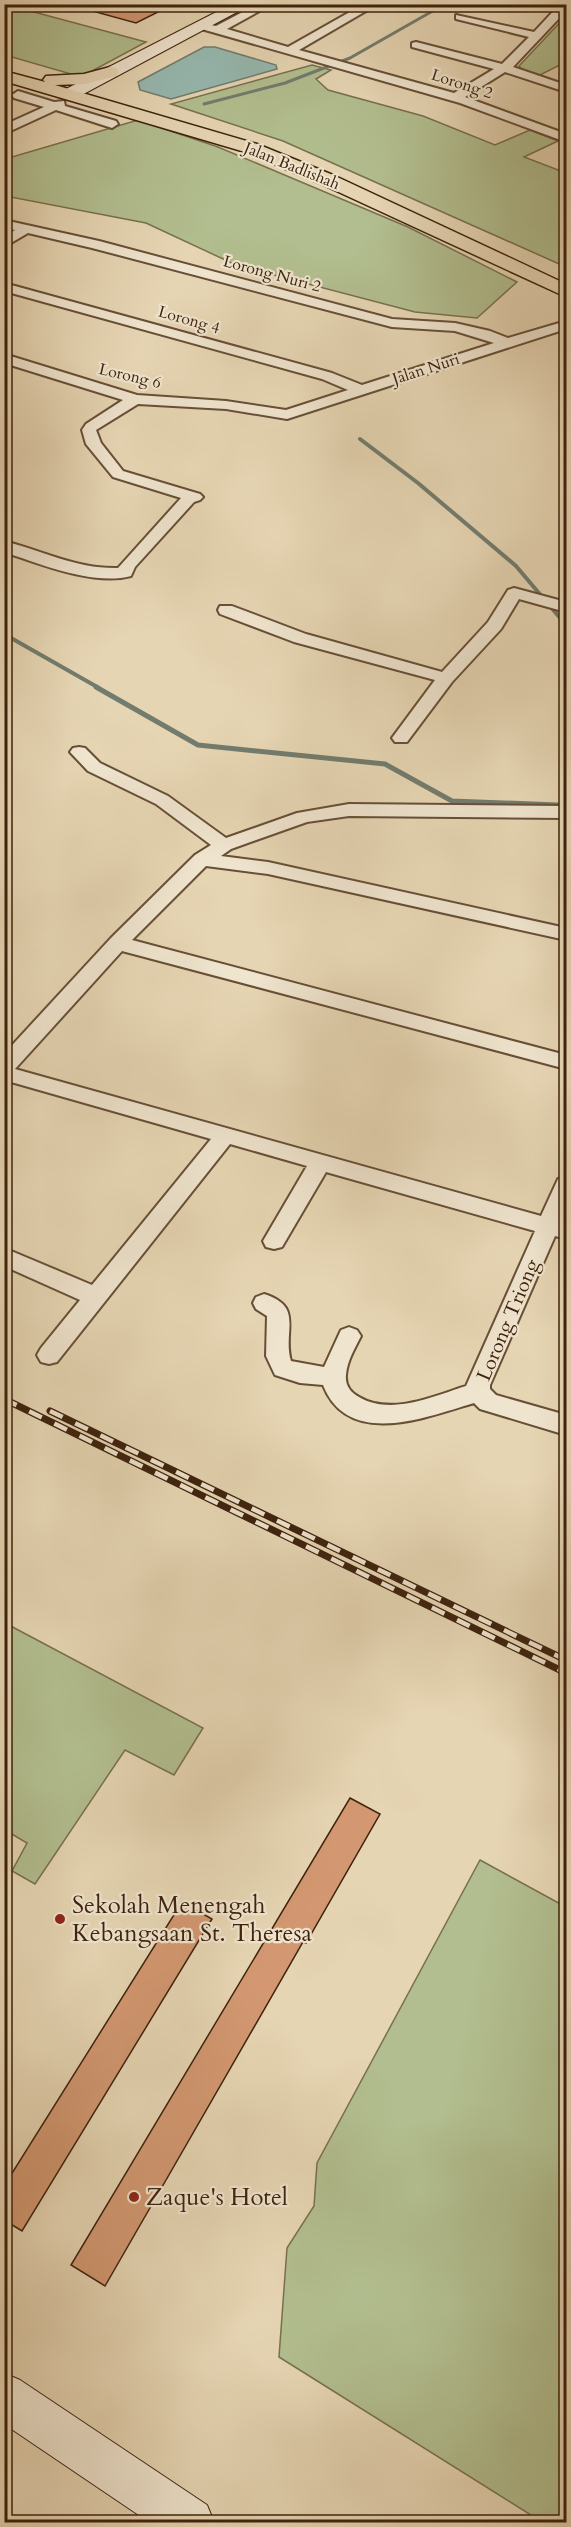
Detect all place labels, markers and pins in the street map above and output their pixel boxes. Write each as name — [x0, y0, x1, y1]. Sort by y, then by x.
place label: Sekolah Menengah Kebangsaan St. Theresa — [72, 1889, 312, 1950]
marker: Sekolah Menengah Kebangsaan St. Theresa — [53, 1912, 67, 1926]
place label: Zaque's Hotel — [146, 2181, 288, 2214]
marker: Zaque's Hotel — [127, 2190, 141, 2204]

